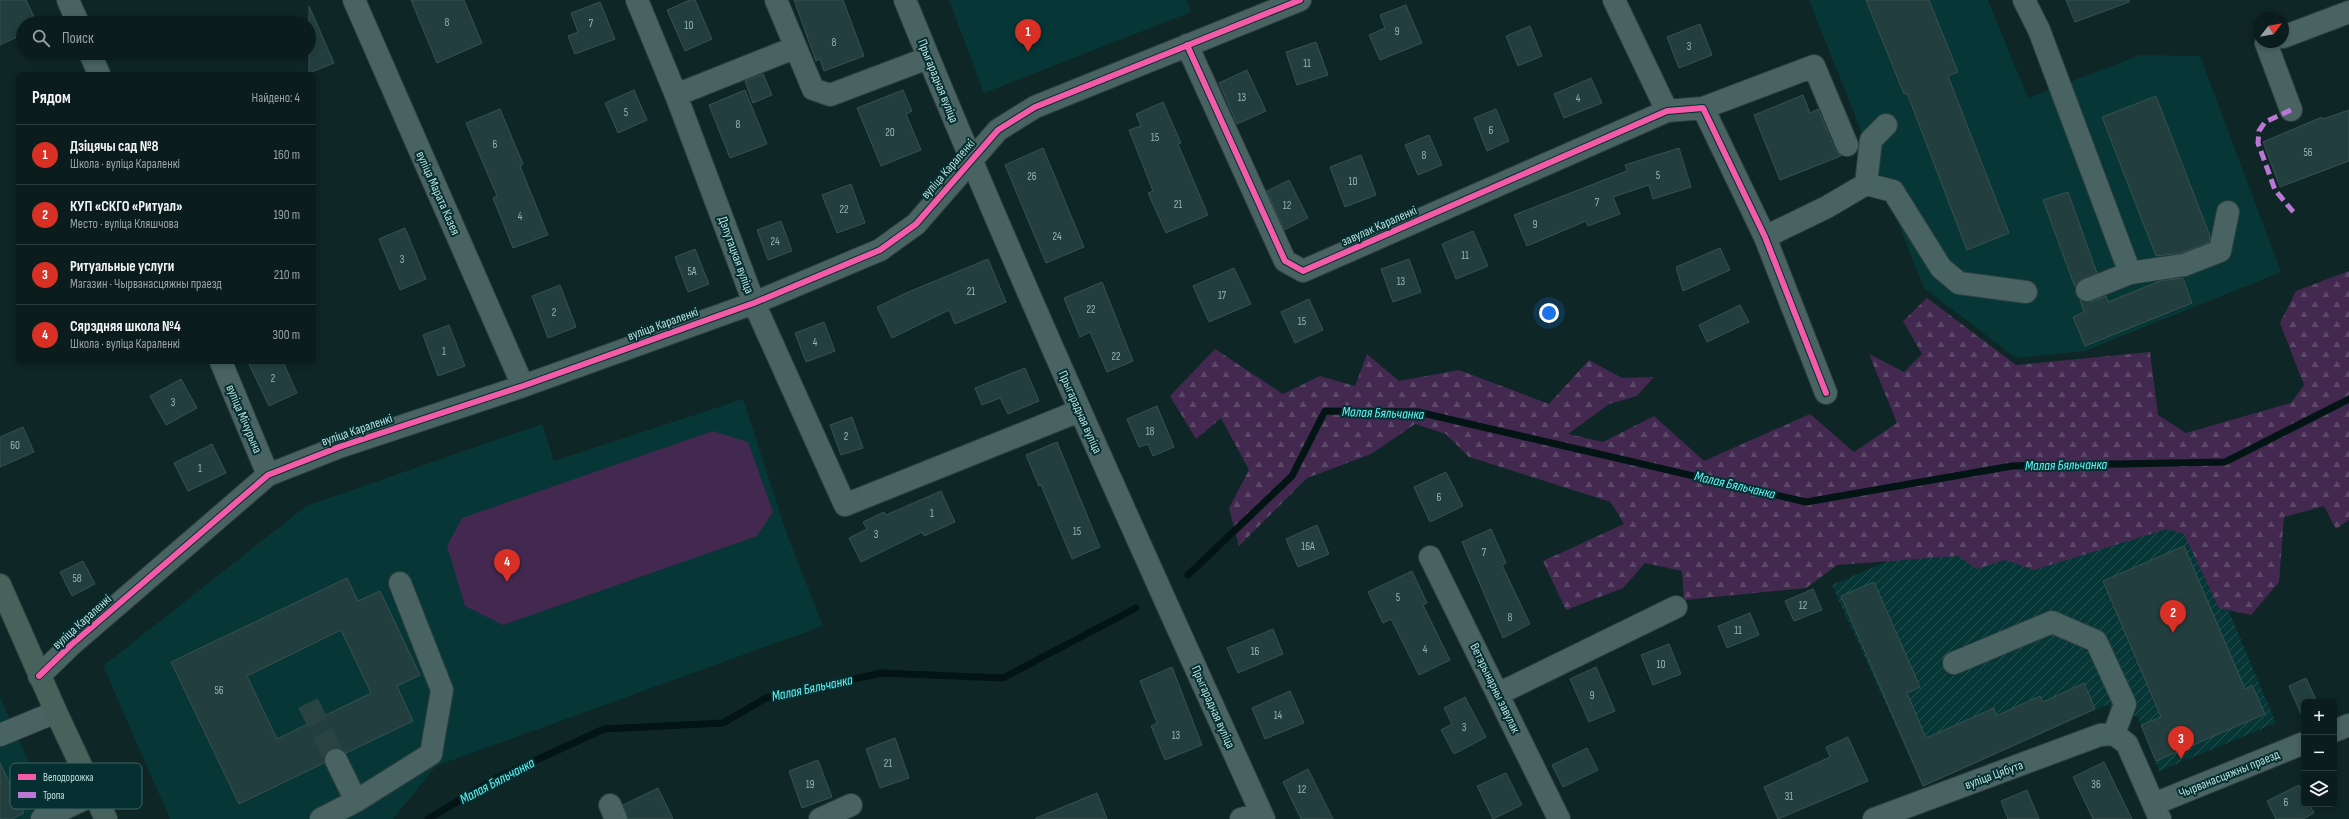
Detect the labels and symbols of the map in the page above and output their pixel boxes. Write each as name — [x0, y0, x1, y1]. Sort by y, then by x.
north arrow — [2253, 12, 2289, 48]
house number: 8 — [445, 16, 450, 29]
house number: 7 — [589, 17, 594, 30]
house number: 10 — [685, 19, 693, 32]
pin: 1 — [1015, 19, 1041, 52]
house number: 9 — [1395, 25, 1400, 38]
house number: 8 — [832, 36, 837, 49]
street label: Прыгарадная вуліца — [914, 37, 962, 125]
house number: 3 — [1687, 40, 1692, 53]
house number: 11 — [1303, 57, 1311, 70]
house number: 13 — [1238, 91, 1247, 104]
house number: 4 — [1576, 92, 1581, 105]
house number: 5 — [624, 106, 628, 119]
house number: 8 — [736, 118, 741, 131]
house number: 6 — [1489, 124, 1494, 137]
house number: 20 — [885, 126, 895, 139]
house number: 15 — [1151, 131, 1159, 144]
street label: вуліца Караленкі — [918, 136, 978, 202]
house number: 6 — [493, 138, 498, 151]
house number: 56 — [2303, 146, 2313, 159]
street label: вуліца Марата Казея — [412, 149, 464, 237]
house number: 8 — [1422, 149, 1427, 162]
house number: 5 — [1656, 169, 1660, 182]
house number: 26 — [1027, 170, 1037, 183]
house number: 10 — [1349, 175, 1357, 188]
house number: 7 — [1595, 196, 1600, 209]
house number: 21 — [1174, 198, 1182, 211]
house number: 12 — [1283, 199, 1292, 212]
street label: завулак Караленкі — [1339, 202, 1419, 250]
house number: 22 — [839, 203, 849, 216]
house number: 4 — [518, 210, 523, 223]
street label: Дэпутацкая вуліца — [715, 214, 757, 296]
house number: 9 — [1533, 218, 1538, 231]
house number: 24 — [1052, 230, 1062, 243]
house number: 24 — [770, 235, 780, 248]
house number: 11 — [1461, 249, 1469, 262]
house number: 3 — [400, 253, 405, 266]
house number: 5А — [687, 265, 697, 278]
house number: 13 — [1397, 275, 1406, 288]
house number: 21 — [967, 285, 975, 298]
house number: 17 — [1218, 289, 1227, 302]
house number: 22 — [1086, 303, 1096, 316]
your location — [1539, 303, 1559, 323]
street label: вуліца Караленкі — [625, 304, 701, 344]
house number: 2 — [552, 306, 557, 319]
house number: 15 — [1298, 315, 1306, 328]
house number: 4 — [813, 336, 818, 349]
house number: 1 — [442, 345, 446, 358]
house number: 22 — [1111, 350, 1121, 363]
street label: Прыгарадная вуліца — [1055, 368, 1105, 456]
house number: 2 — [271, 372, 276, 385]
street label: вуліца Мічурына — [222, 382, 266, 456]
house number: 3 — [171, 396, 176, 409]
water label: Малая Бяльчанка — [1342, 403, 1425, 423]
street label: вуліца Караленкі — [319, 410, 395, 450]
house number: 18 — [1146, 425, 1155, 438]
house number: 2 — [844, 430, 849, 443]
house number: 60 — [10, 439, 20, 452]
water label: Малая Бяльчанка — [2025, 456, 2108, 474]
house number: 1 — [198, 462, 202, 475]
water label: Малая Бяльчанка — [1693, 467, 1777, 503]
house number: 6 — [1437, 491, 1442, 504]
house number: 1 — [930, 507, 934, 520]
house number: 15 — [1073, 525, 1081, 538]
house number: 3 — [874, 528, 879, 541]
house number: 16А — [1301, 540, 1315, 553]
house number: 7 — [1482, 546, 1487, 559]
pin: 4 — [494, 549, 520, 582]
house number: 58 — [72, 572, 82, 585]
street label: вуліца Караленкі — [49, 591, 115, 653]
house number: 5 — [1396, 591, 1400, 604]
house number: 12 — [1799, 599, 1808, 612]
pin: 2 — [2160, 600, 2186, 633]
house number: 8 — [1508, 611, 1513, 624]
house number: 11 — [1734, 624, 1742, 637]
street label: Ветэрынарны завулак — [1466, 640, 1524, 736]
house number: 4 — [1423, 643, 1428, 656]
house number: 16 — [1251, 645, 1260, 658]
house number: 10 — [1657, 658, 1665, 671]
street label: Прыгарадная вуліца — [1188, 663, 1238, 751]
water label: Малая Бяльчанка — [770, 671, 854, 705]
house number: 56 — [214, 684, 224, 697]
house number: 9 — [1590, 689, 1595, 702]
house number: 14 — [1274, 709, 1283, 722]
house number: 3 — [1462, 721, 1467, 734]
pin: 3 — [2168, 726, 2194, 759]
house number: 13 — [1172, 729, 1181, 742]
street label: Чырванасцяжны праезд — [2176, 746, 2282, 802]
water label: Малая Бяльчанка — [457, 754, 538, 808]
house number: 21 — [884, 757, 892, 770]
street label: вуліца Цябута — [1963, 757, 2025, 793]
legend — [10, 763, 142, 809]
text: Велодорожка — [43, 771, 94, 784]
house number: 19 — [806, 778, 814, 791]
house number: 36 — [2091, 778, 2101, 791]
house number: 12 — [1298, 783, 1307, 796]
text: Тропа — [43, 789, 65, 802]
house number: 31 — [1785, 790, 1793, 803]
house number: 6 — [2284, 796, 2289, 809]

